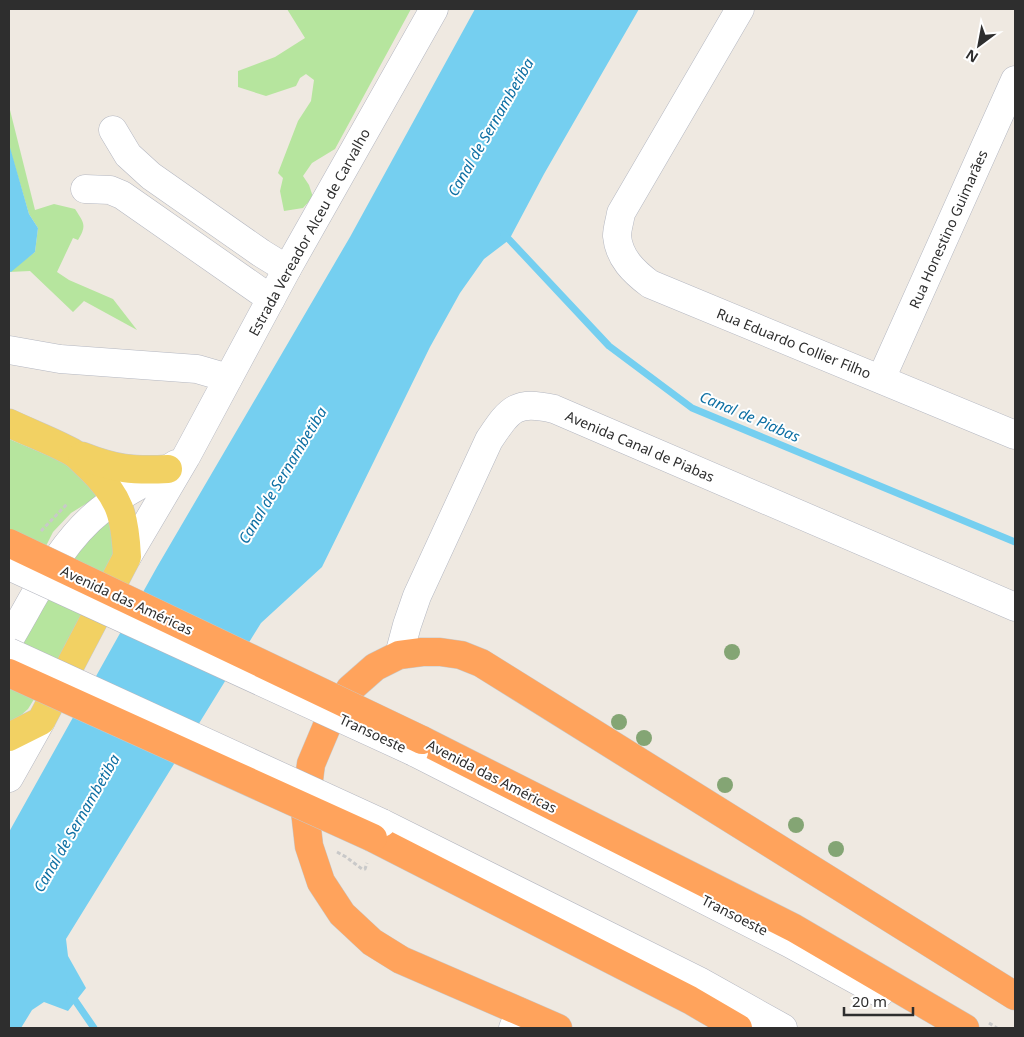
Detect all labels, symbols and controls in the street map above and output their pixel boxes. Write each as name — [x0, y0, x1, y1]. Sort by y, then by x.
north arrow — [954, 20, 1004, 70]
text: N — [962, 45, 982, 68]
water label: Canal de Sernambetiba — [442, 54, 538, 200]
street label: Estrada Vereador Alceu de Carvalho — [244, 125, 374, 339]
street label: Rua Honestino Guimarães — [904, 146, 992, 311]
street label: Rua Eduardo Collier Filho — [714, 303, 874, 383]
water label: Canal de Piabas — [697, 386, 804, 446]
water label: Canal de Sernambetiba — [233, 403, 331, 547]
street label: Avenida Canal de Piabas — [563, 406, 718, 486]
street label: Avenida das Américas — [58, 561, 196, 639]
street label: Transoeste — [336, 709, 410, 757]
street label: Avenida das Américas — [424, 735, 561, 817]
water label: Canal de Sernambetiba — [28, 750, 124, 896]
street label: Transoeste — [699, 890, 771, 940]
scale bar — [844, 984, 913, 1016]
text: 20 m — [852, 991, 887, 1011]

